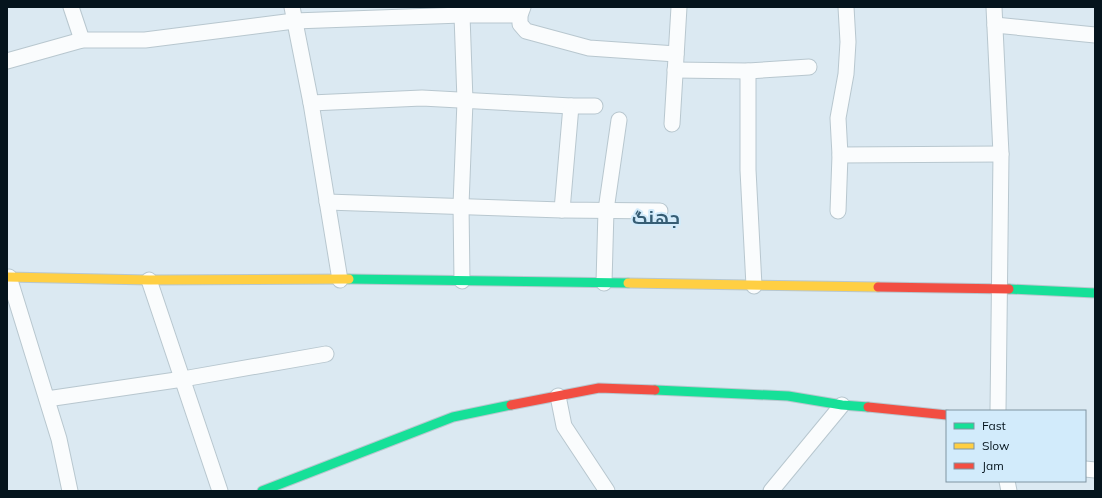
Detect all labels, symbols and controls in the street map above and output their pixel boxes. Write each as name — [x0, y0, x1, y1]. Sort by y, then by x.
district label: جھنگ — [632, 206, 680, 229]
legend — [946, 410, 1086, 482]
text: Fast — [982, 418, 1006, 433]
text: Slow — [982, 438, 1010, 453]
text: Jam — [982, 458, 1004, 473]

